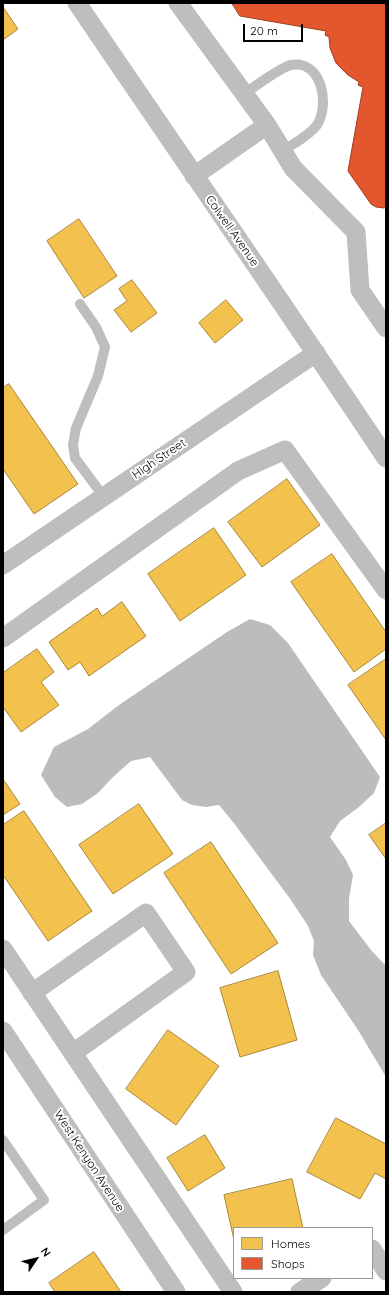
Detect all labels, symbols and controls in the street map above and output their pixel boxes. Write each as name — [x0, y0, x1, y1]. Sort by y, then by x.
scale bar — [245, 16, 305, 42]
text: 20 m — [250, 23, 278, 38]
street label: Colwell Avenue — [202, 193, 262, 269]
street label: High Street — [129, 436, 189, 482]
street label: West Kenyon Avenue — [51, 1108, 127, 1214]
legend — [233, 1227, 373, 1279]
text: Homes — [271, 1236, 310, 1251]
north arrow — [16, 1239, 56, 1279]
text: N — [38, 1245, 54, 1259]
text: Shops — [271, 1256, 305, 1271]

